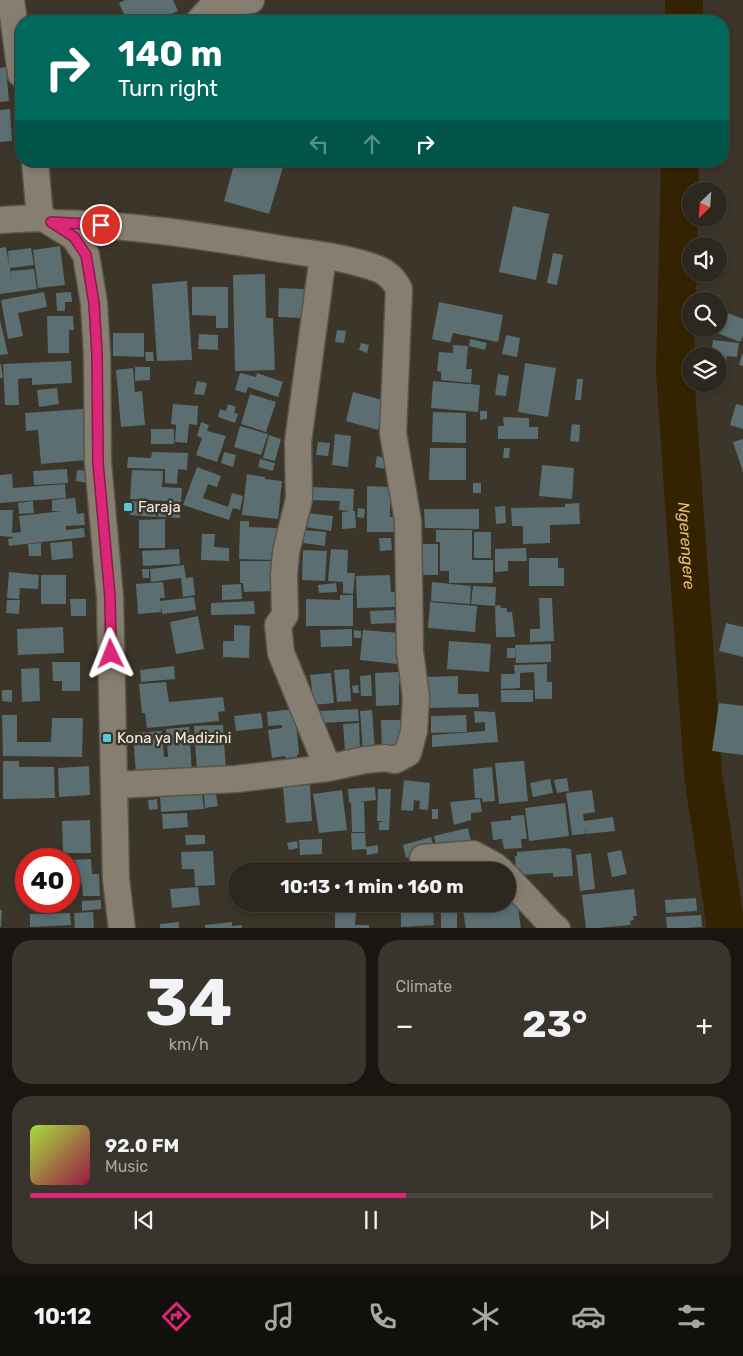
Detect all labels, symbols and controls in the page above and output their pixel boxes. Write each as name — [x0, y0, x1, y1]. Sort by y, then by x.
text: 140 m — [118, 33, 223, 75]
icon: right — [35, 35, 100, 100]
text: Turn right — [118, 75, 218, 102]
icon: left — [305, 130, 333, 158]
icon: ahead — [358, 130, 386, 158]
icon: right — [411, 130, 439, 158]
north arrow — [682, 182, 728, 228]
map controls — [682, 182, 727, 392]
pin — [80, 204, 122, 246]
icon: arrive — [87, 211, 115, 239]
button: sound — [682, 237, 727, 282]
button: search — [682, 292, 727, 337]
button: layers — [682, 347, 727, 392]
place label: Faraja — [138, 498, 181, 516]
marker: Faraja — [122, 501, 134, 513]
water label: Ngerengere — [675, 501, 700, 590]
position arrow — [84, 627, 136, 679]
place label: Kona ya Madizini — [117, 729, 232, 747]
marker: Kona ya Madizini — [101, 732, 113, 744]
speed limit sign: 40 — [15, 848, 80, 913]
text: 10:13 · 1 min · 160 m — [280, 875, 464, 898]
text: 34 — [145, 964, 232, 1041]
text: Climate — [396, 977, 452, 996]
text: 23° — [522, 1001, 587, 1047]
text: − — [396, 1009, 414, 1042]
text: + — [696, 1009, 713, 1042]
text: km/h — [169, 1035, 209, 1054]
text: 92.0 FM — [105, 1134, 179, 1157]
text: Music — [105, 1157, 148, 1176]
icon: previous — [130, 1206, 158, 1234]
icon: pause — [357, 1206, 385, 1234]
icon: next — [585, 1206, 613, 1234]
icon: directions — [159, 1299, 194, 1334]
icon: music — [262, 1299, 297, 1334]
icon: phone — [365, 1299, 400, 1334]
icon: climate — [468, 1299, 503, 1334]
icon: car — [571, 1299, 606, 1334]
icon: filters — [674, 1299, 709, 1334]
text: 10:12 — [34, 1303, 92, 1330]

